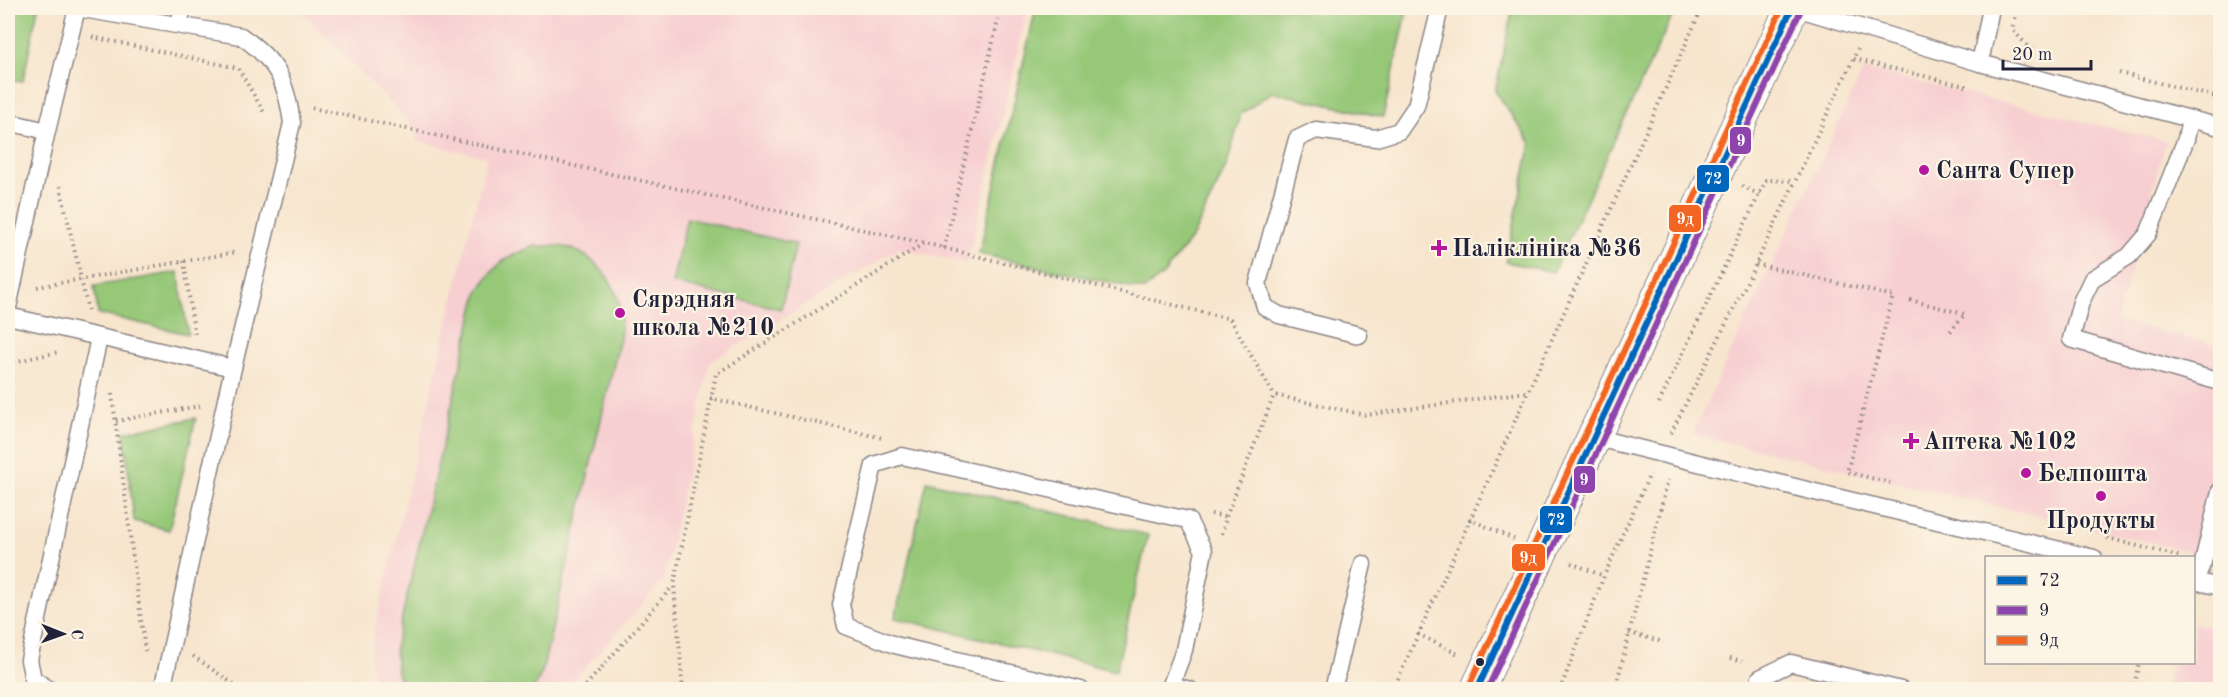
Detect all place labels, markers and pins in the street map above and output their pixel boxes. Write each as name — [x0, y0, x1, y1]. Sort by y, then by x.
place label: Санта Супер — [1936, 160, 2075, 184]
marker: Санта Супер — [1917, 163, 1931, 177]
place label: Паліклініка №36 — [1452, 238, 1641, 262]
marker: Паліклініка №36 — [1430, 239, 1448, 257]
place label: Сярэдняя школа №210 — [632, 289, 774, 341]
marker: Сярэдняя школа №210 — [613, 306, 627, 320]
place label: Аптека №102 — [1923, 431, 2077, 455]
marker: Аптека №102 — [1904, 434, 1918, 448]
place label: Белпошта — [2038, 463, 2148, 487]
marker: Белпошта — [2019, 466, 2033, 480]
marker: Продукты — [2094, 489, 2108, 503]
place label: Продукты — [2046, 510, 2156, 534]
unlabelled marker — [1474, 656, 1486, 668]

